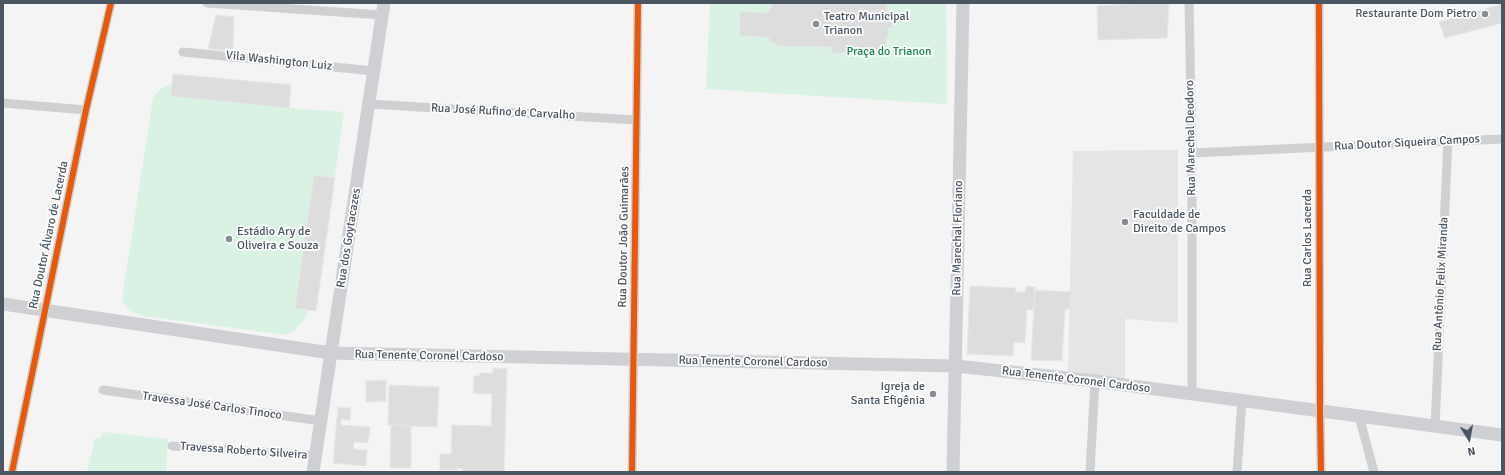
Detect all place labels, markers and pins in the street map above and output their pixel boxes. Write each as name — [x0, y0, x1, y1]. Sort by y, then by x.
place label: Restaurante Dom Pietro — [1355, 7, 1477, 21]
marker: Restaurante Dom Pietro — [1480, 9, 1490, 19]
place label: Teatro Municipal Trianon — [824, 10, 909, 38]
marker: Teatro Municipal Trianon — [811, 19, 821, 29]
place label: Faculdade de Direito de Campos — [1133, 208, 1226, 236]
marker: Faculdade de Direito de Campos — [1120, 217, 1130, 227]
place label: Estádio Ary de Oliveira e Souza — [237, 225, 319, 253]
marker: Estádio Ary de Oliveira e Souza — [224, 234, 234, 244]
place label: Igreja de Santa Efigênia — [851, 380, 925, 408]
marker: Igreja de Santa Efigênia — [928, 389, 938, 399]

